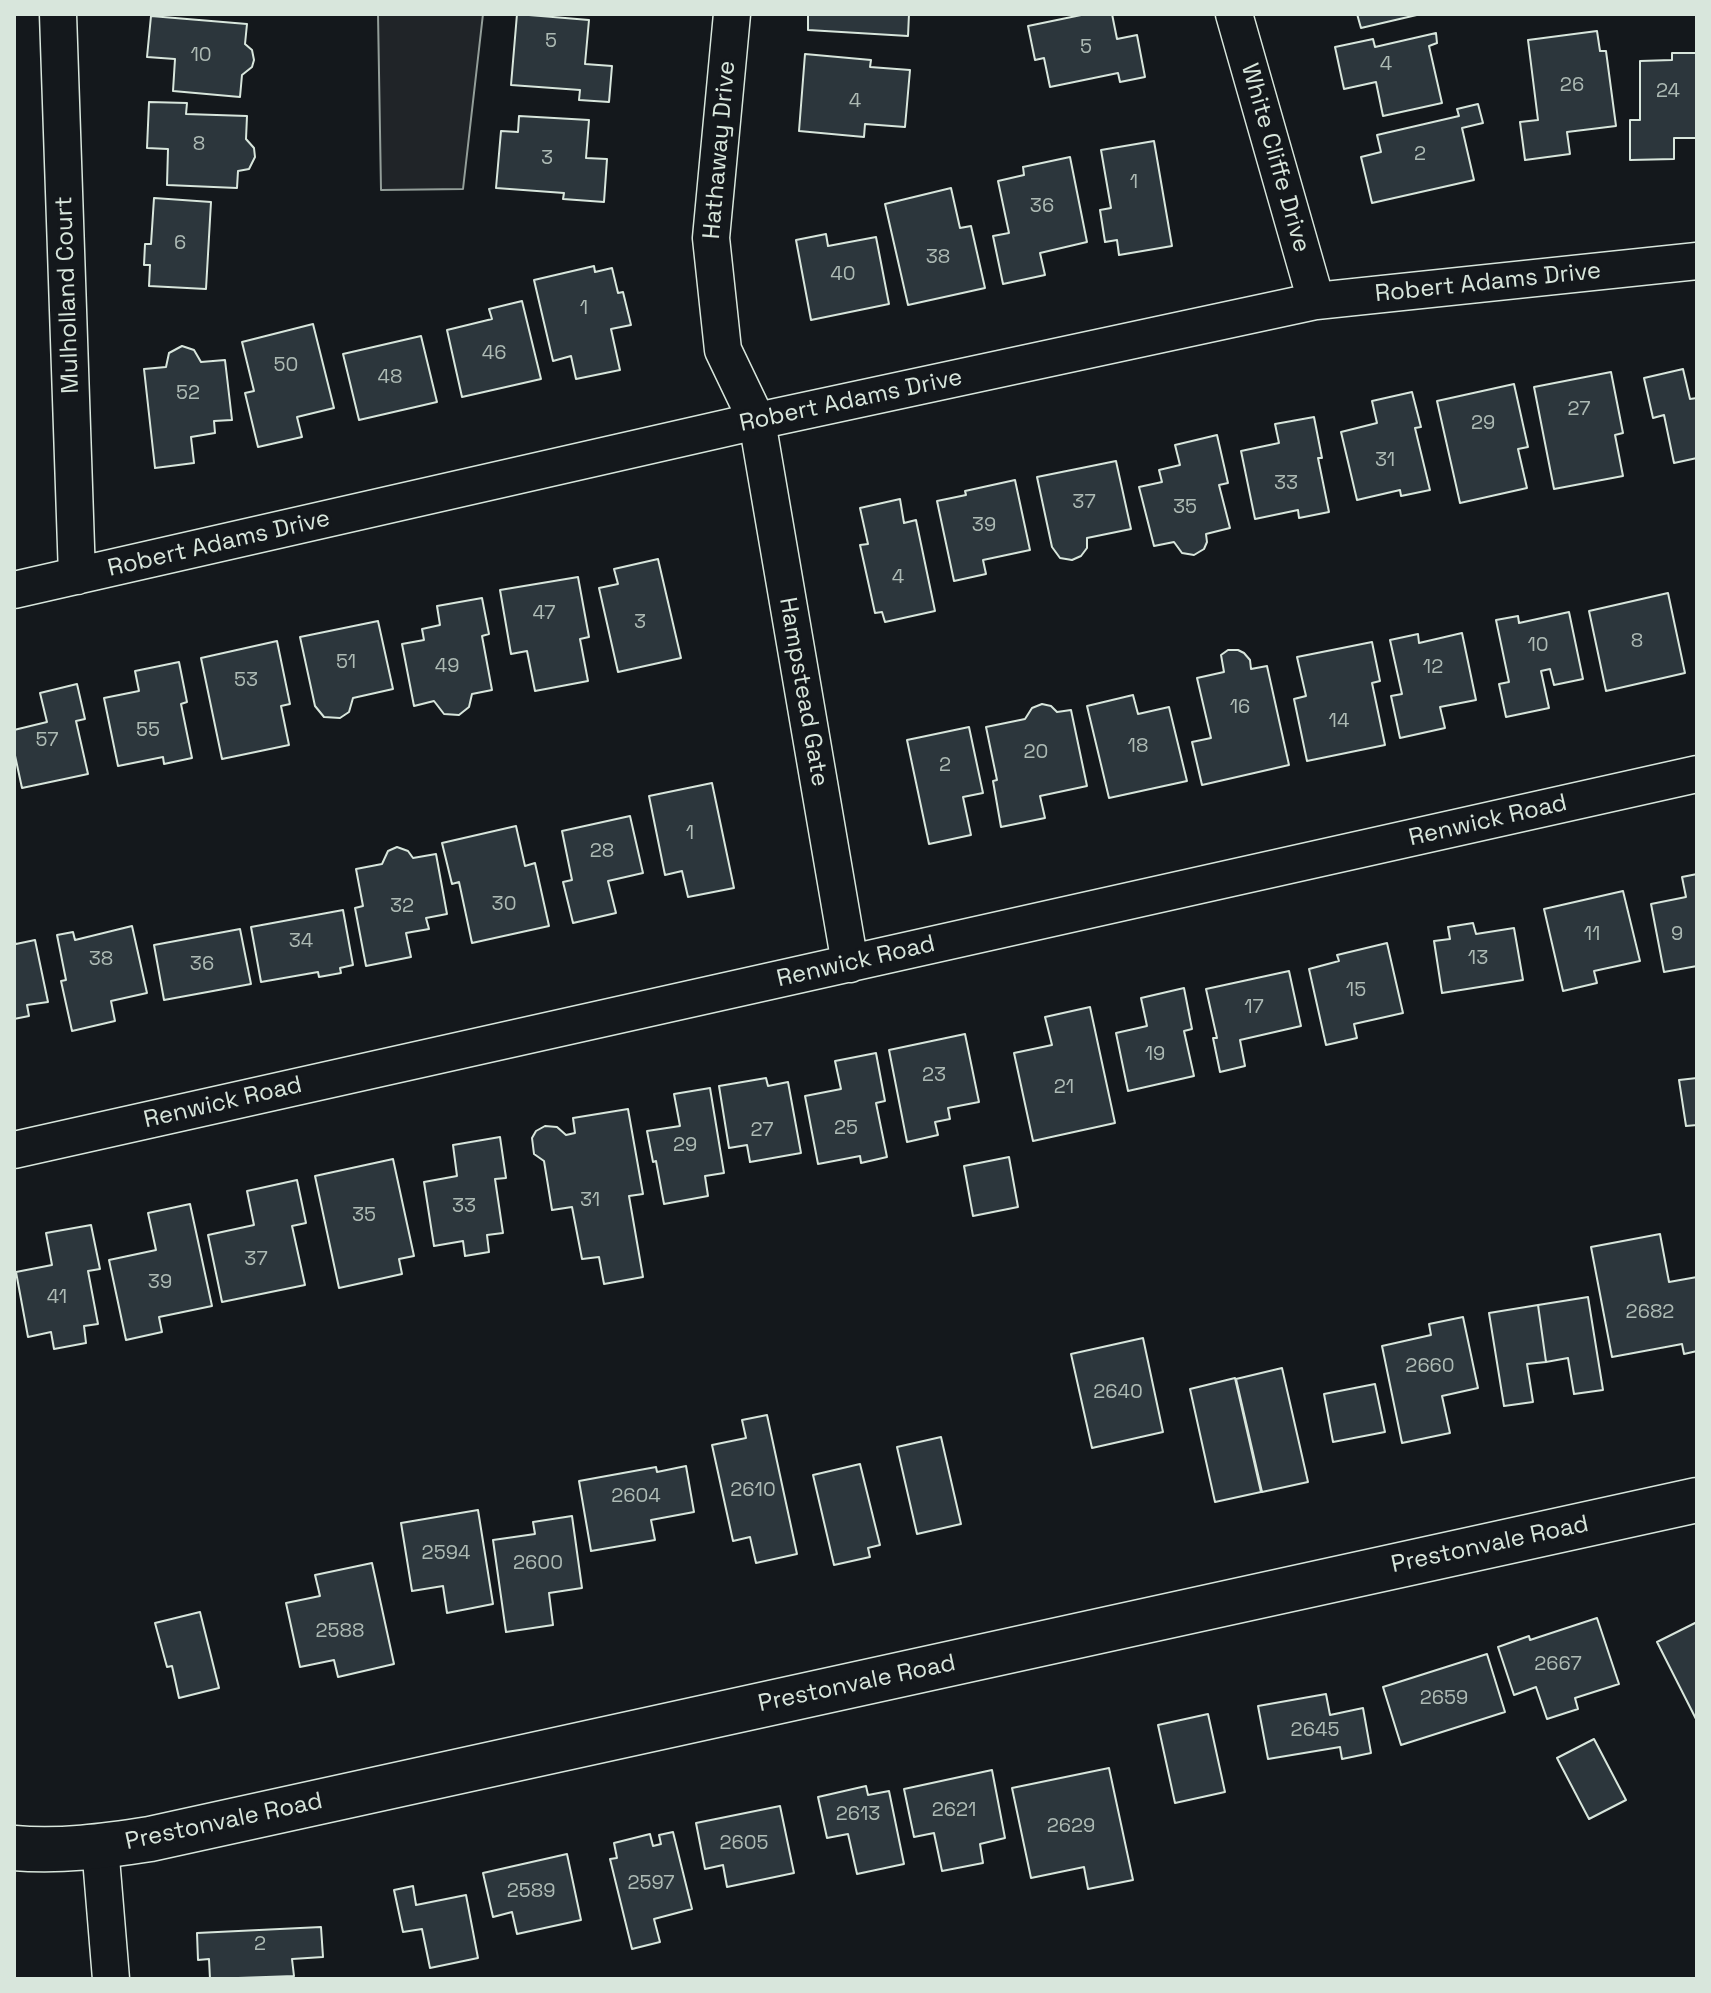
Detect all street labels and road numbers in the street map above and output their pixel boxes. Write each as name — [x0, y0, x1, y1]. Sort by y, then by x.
street label: Hathaway Drive — [698, 60, 742, 240]
street label: White Cliffe Drive — [1234, 60, 1316, 256]
street label: Mulholland Court — [50, 196, 86, 394]
street label: Robert Adams Drive — [1374, 257, 1602, 309]
street label: Robert Adams Drive — [737, 363, 965, 439]
street label: Robert Adams Drive — [105, 504, 333, 584]
street label: Hampstead Gate — [772, 595, 834, 789]
street label: Renwick Road — [1406, 789, 1570, 853]
street label: Renwick Road — [774, 930, 938, 994]
street label: Renwick Road — [141, 1071, 305, 1135]
street label: Prestonvale Road — [1389, 1510, 1591, 1580]
street label: Prestonvale Road — [756, 1649, 958, 1719]
street label: Prestonvale Road — [123, 1787, 325, 1857]

